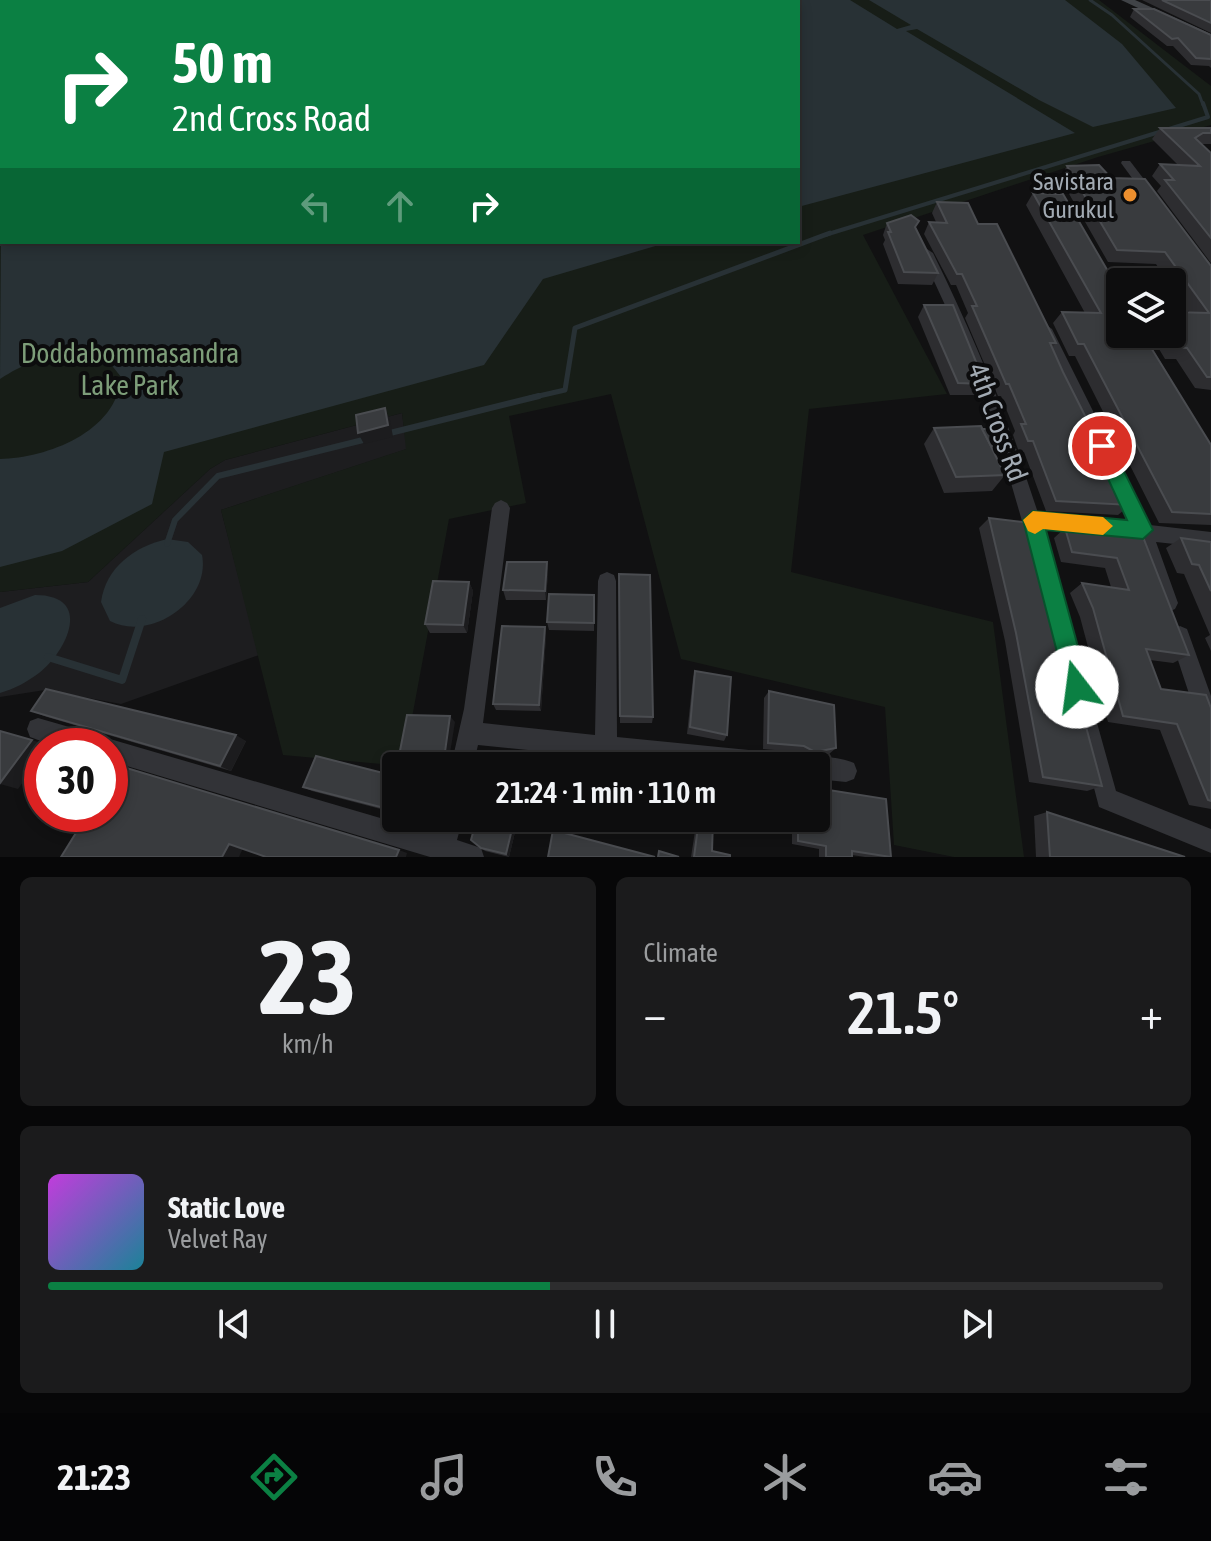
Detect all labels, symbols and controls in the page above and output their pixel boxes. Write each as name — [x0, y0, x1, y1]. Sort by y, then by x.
text: 50 m — [172, 31, 273, 95]
icon: right — [40, 32, 144, 136]
text: 2nd Cross Road — [172, 97, 371, 139]
place label: Savistara Gurukul — [1033, 168, 1115, 223]
icon: left — [294, 184, 338, 228]
icon: ahead — [378, 184, 422, 228]
icon: right — [462, 184, 506, 228]
marker: Savistara Gurukul — [1121, 186, 1139, 204]
map controls — [1106, 268, 1186, 348]
button: layers — [1106, 268, 1186, 348]
park label: Doddabommasandra Lake Park — [21, 337, 239, 401]
street label: 4th Cross Rd — [962, 358, 1034, 486]
pin — [1068, 412, 1136, 480]
icon: arrive — [1080, 424, 1124, 468]
position arrow — [1035, 645, 1119, 729]
speed limit sign: 30 — [24, 728, 128, 832]
text: 21:24 · 1 min · 110 m — [496, 775, 716, 809]
text: 23 — [259, 917, 357, 1036]
text: Climate — [644, 938, 718, 968]
text: 21.5° — [847, 978, 959, 1047]
text: − — [644, 988, 666, 1038]
text: + — [1140, 988, 1163, 1038]
text: km/h — [282, 1029, 334, 1059]
text: Static Love — [168, 1190, 285, 1224]
text: Velvet Ray — [168, 1224, 268, 1254]
icon: previous — [212, 1302, 256, 1346]
icon: pause — [583, 1302, 627, 1346]
icon: next — [955, 1302, 999, 1346]
icon: directions — [246, 1449, 302, 1505]
icon: music — [416, 1449, 472, 1505]
icon: phone — [587, 1449, 643, 1505]
icon: climate — [757, 1449, 813, 1505]
icon: car — [927, 1449, 983, 1505]
icon: filters — [1098, 1449, 1154, 1505]
text: 21:23 — [57, 1456, 131, 1498]

